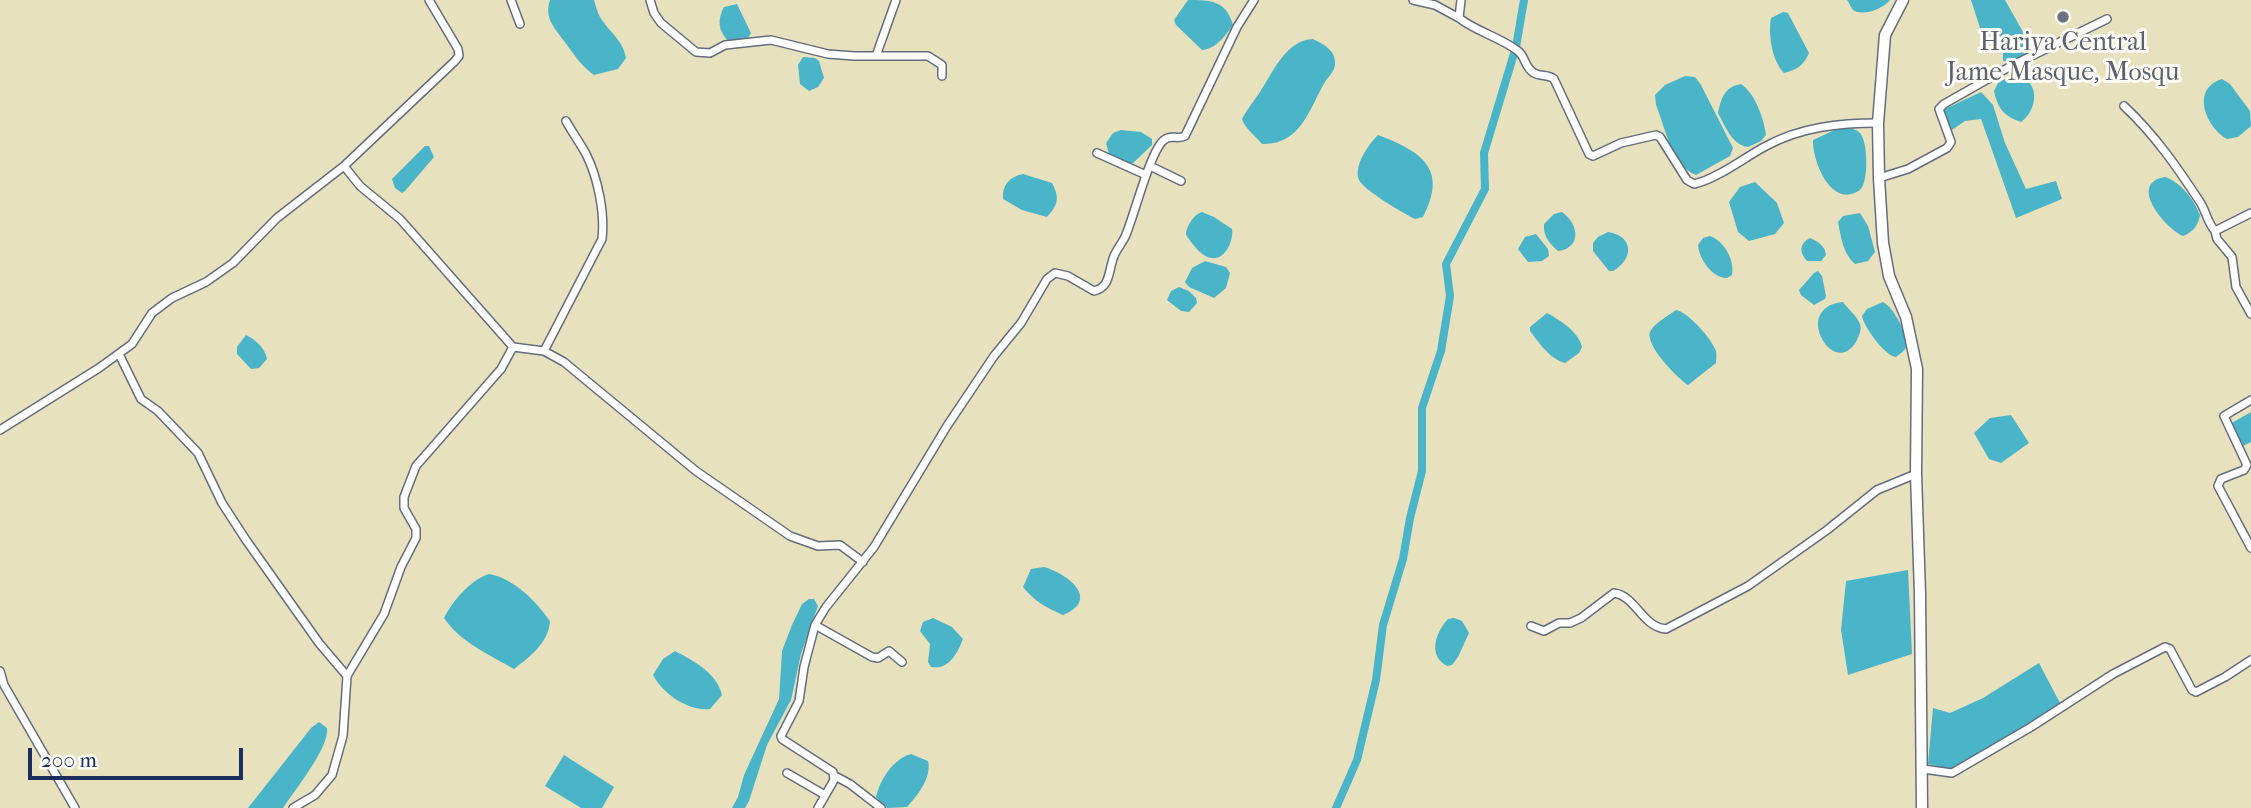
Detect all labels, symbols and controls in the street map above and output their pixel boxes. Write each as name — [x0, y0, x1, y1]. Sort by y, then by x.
marker: Hariya Central Jame Masque, Mosqu — [2055, 9, 2071, 25]
place label: Hariya Central Jame Masque, Mosqu — [1947, 28, 2179, 90]
scale bar — [32, 734, 247, 778]
text: 200 m — [41, 748, 97, 772]

